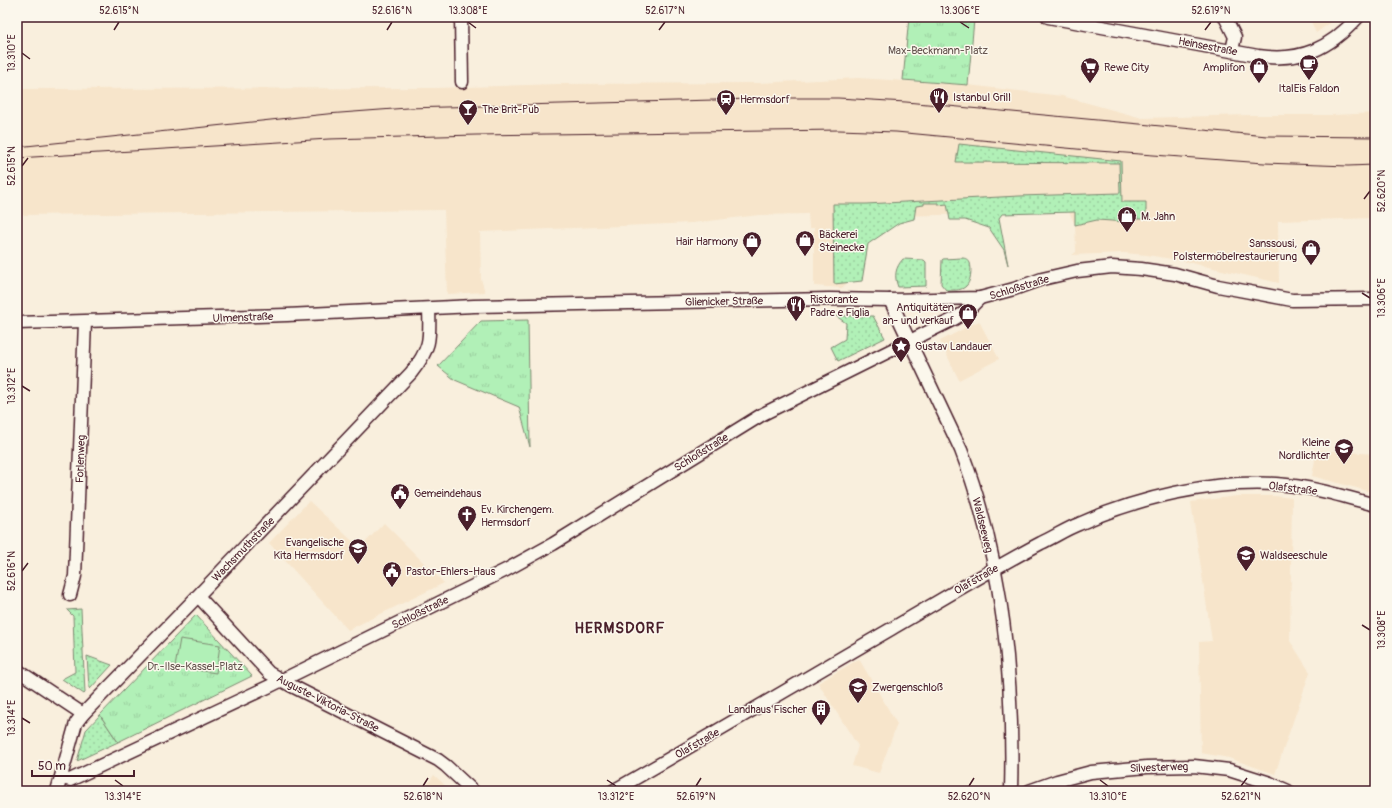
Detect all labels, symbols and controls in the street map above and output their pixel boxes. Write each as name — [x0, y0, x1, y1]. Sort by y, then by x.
text: 52.615°N — [99, 5, 139, 17]
text: 52.616°N — [372, 5, 412, 17]
text: 13.308°E — [449, 5, 487, 17]
text: 52.617°N — [645, 5, 685, 17]
text: 13.306°E — [940, 5, 980, 17]
text: 52.619°N — [1191, 5, 1231, 17]
text: 13.310°E — [6, 34, 18, 72]
street label: Heinsestraße — [1177, 34, 1239, 59]
park label: Max-Beckmann-Platz — [888, 44, 988, 57]
cafe icon: ItalEis Faldon — [1298, 53, 1320, 81]
supermarket icon: Rewe City — [1079, 56, 1101, 84]
shop icon: Amplifon — [1248, 56, 1270, 84]
place label: Rewe City — [1104, 61, 1149, 74]
place label: Amplifon — [1203, 61, 1245, 74]
place label: ItalEis Faldon — [1278, 82, 1340, 95]
restaurant icon: Istanbul Grill — [928, 86, 950, 114]
station icon: Hermsdorf — [715, 88, 737, 116]
place label: Istanbul Grill — [953, 91, 1011, 104]
place label: Hermsdorf — [740, 93, 790, 106]
bar icon: The Brit-Pub — [457, 98, 479, 126]
place label: The Brit-Pub — [482, 103, 539, 116]
text: 52.615°N — [6, 146, 18, 186]
text: 52.620°N — [1376, 169, 1388, 212]
shop icon: M. Jahn — [1116, 205, 1138, 233]
place label: M. Jahn — [1141, 210, 1175, 223]
place label: Bäckerei Steinecke — [819, 228, 865, 254]
shop icon: Bäckerei Steinecke — [794, 229, 816, 257]
shop icon: Hair Harmony — [741, 230, 763, 258]
place label: Hair Harmony — [675, 235, 738, 248]
place label: Sanssousi, Polstermöbelrestaurierung — [1173, 237, 1297, 263]
shop icon: Sanssousi, Polstermöbelrestaurierung — [1300, 238, 1322, 266]
street label: Schloßstraße — [988, 272, 1051, 303]
text: 13.306°E — [1376, 278, 1388, 318]
place label: Ristorante Padre e Figlia — [810, 293, 869, 319]
street label: Glienicker Straße — [685, 294, 764, 309]
restaurant icon: Ristorante Padre e Figlia — [785, 294, 807, 322]
place label: Antiquitäten an- und verkauf — [883, 301, 955, 327]
shop icon: Antiquitäten an- und verkauf — [957, 302, 979, 330]
street label: Ulmenstraße — [212, 310, 274, 325]
place icon: Gustav Landauer — [890, 335, 912, 363]
place label: Gustav Landauer — [915, 340, 992, 353]
text: 13.312°E — [6, 368, 18, 404]
street label: Schloßstraße — [672, 430, 731, 474]
street label: Forlenweg — [73, 434, 88, 483]
place label: Kleine Nordlichter — [1278, 436, 1331, 462]
school or university icon: Kleine Nordlichter — [1333, 437, 1355, 465]
street label: Olafstraße — [1268, 479, 1319, 498]
public building icon: Gemeindehaus — [389, 482, 411, 510]
place label: Gemeindehaus — [414, 487, 481, 500]
street label: Waldseeweg — [969, 496, 996, 555]
place label: Ev. Kirchengem. Hermsdorf — [481, 503, 554, 529]
church icon: Ev. Kirchengem. Hermsdorf — [456, 504, 478, 532]
street label: Wachsmuthstraße — [209, 514, 278, 584]
place label: Evangelische Kita Hermsdorf — [274, 536, 345, 562]
school or university icon: Evangelische Kita Hermsdorf — [347, 537, 369, 565]
school or university icon: Waldseeschule — [1235, 544, 1257, 572]
place label: Waldseeschule — [1260, 549, 1328, 562]
text: 52.616°N — [6, 551, 18, 591]
public building icon: Pastor-Ehlers-Haus — [381, 560, 403, 588]
street label: Olafstraße — [952, 561, 1001, 597]
place label: Pastor-Ehlers-Haus — [406, 565, 495, 578]
street label: Schloßstraße — [390, 593, 451, 632]
text: 13.308°E — [1376, 611, 1388, 649]
district label: HERMSDORF — [574, 619, 666, 638]
park label: Dr.-Ilse-Kassel-Platz — [147, 660, 243, 673]
street label: Auguste-Viktoria-Straße — [274, 672, 382, 735]
school or university icon: Zwergenschloß — [847, 676, 869, 704]
place label: Zwergenschloß — [872, 681, 943, 694]
building icon: Landhaus Fischer — [810, 698, 832, 726]
text: 13.314°E — [6, 700, 18, 736]
place label: Landhaus Fischer — [728, 703, 807, 716]
street label: Olafstraße — [673, 725, 722, 761]
scale bar — [32, 752, 134, 778]
text: 50 m — [38, 759, 66, 774]
street label: Silvesterweg — [1130, 760, 1189, 775]
text: 13.314°E — [105, 791, 141, 803]
text: 52.618°N — [403, 791, 443, 803]
text: 13.312°E — [598, 791, 634, 803]
text: 52.619°N — [676, 791, 716, 803]
text: 52.620°N — [948, 791, 991, 803]
text: 13.310°E — [1089, 791, 1127, 803]
text: 52.621°N — [1221, 791, 1261, 803]

